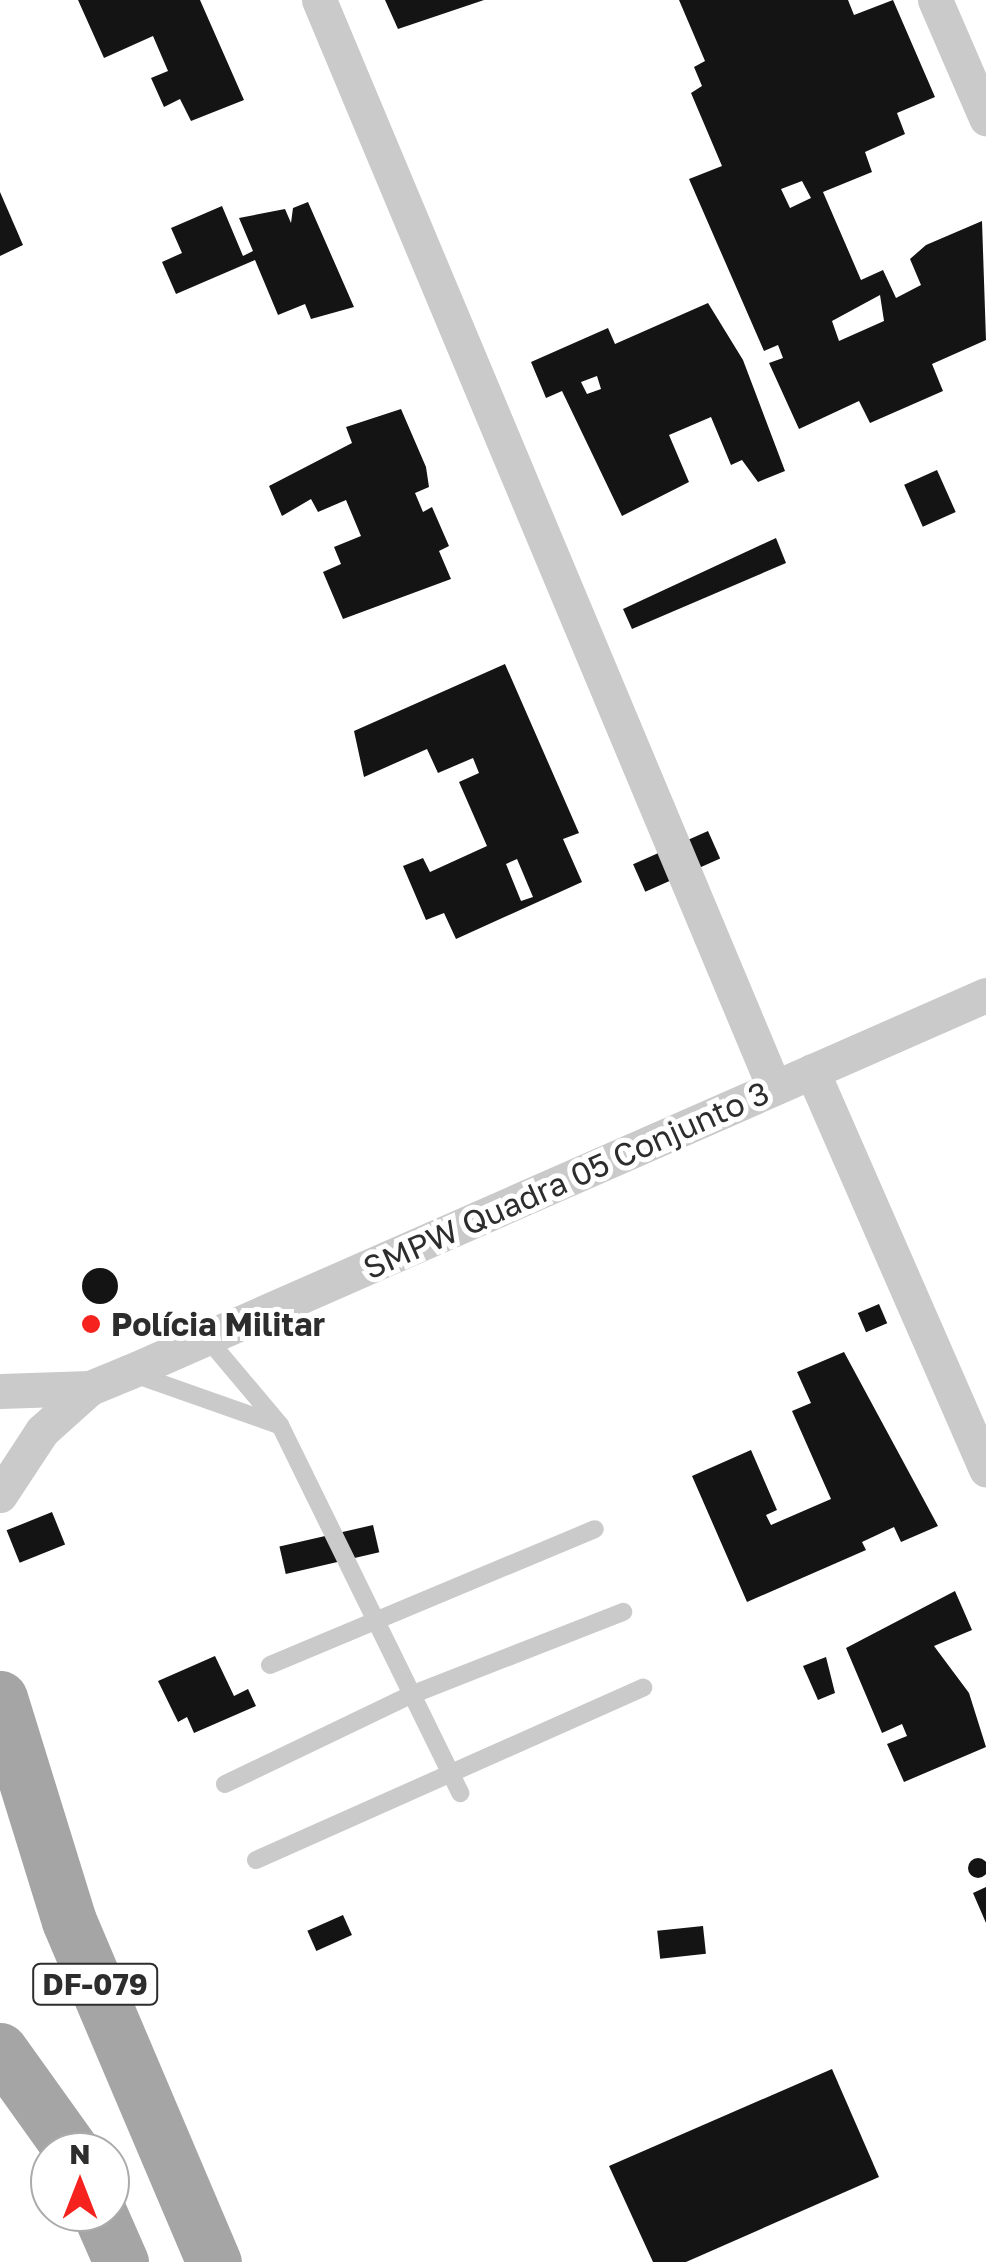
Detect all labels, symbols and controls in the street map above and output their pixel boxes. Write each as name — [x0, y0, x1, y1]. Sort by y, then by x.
street label: SMPW Quadra 05 Conjunto 3 — [357, 1073, 775, 1287]
place label: Polícia Militar — [111, 1305, 325, 1343]
marker: Polícia Militar — [80, 1313, 102, 1335]
road number: DF-079 — [30, 1959, 160, 2009]
north arrow — [30, 2132, 130, 2232]
text: N — [69, 2137, 91, 2170]

